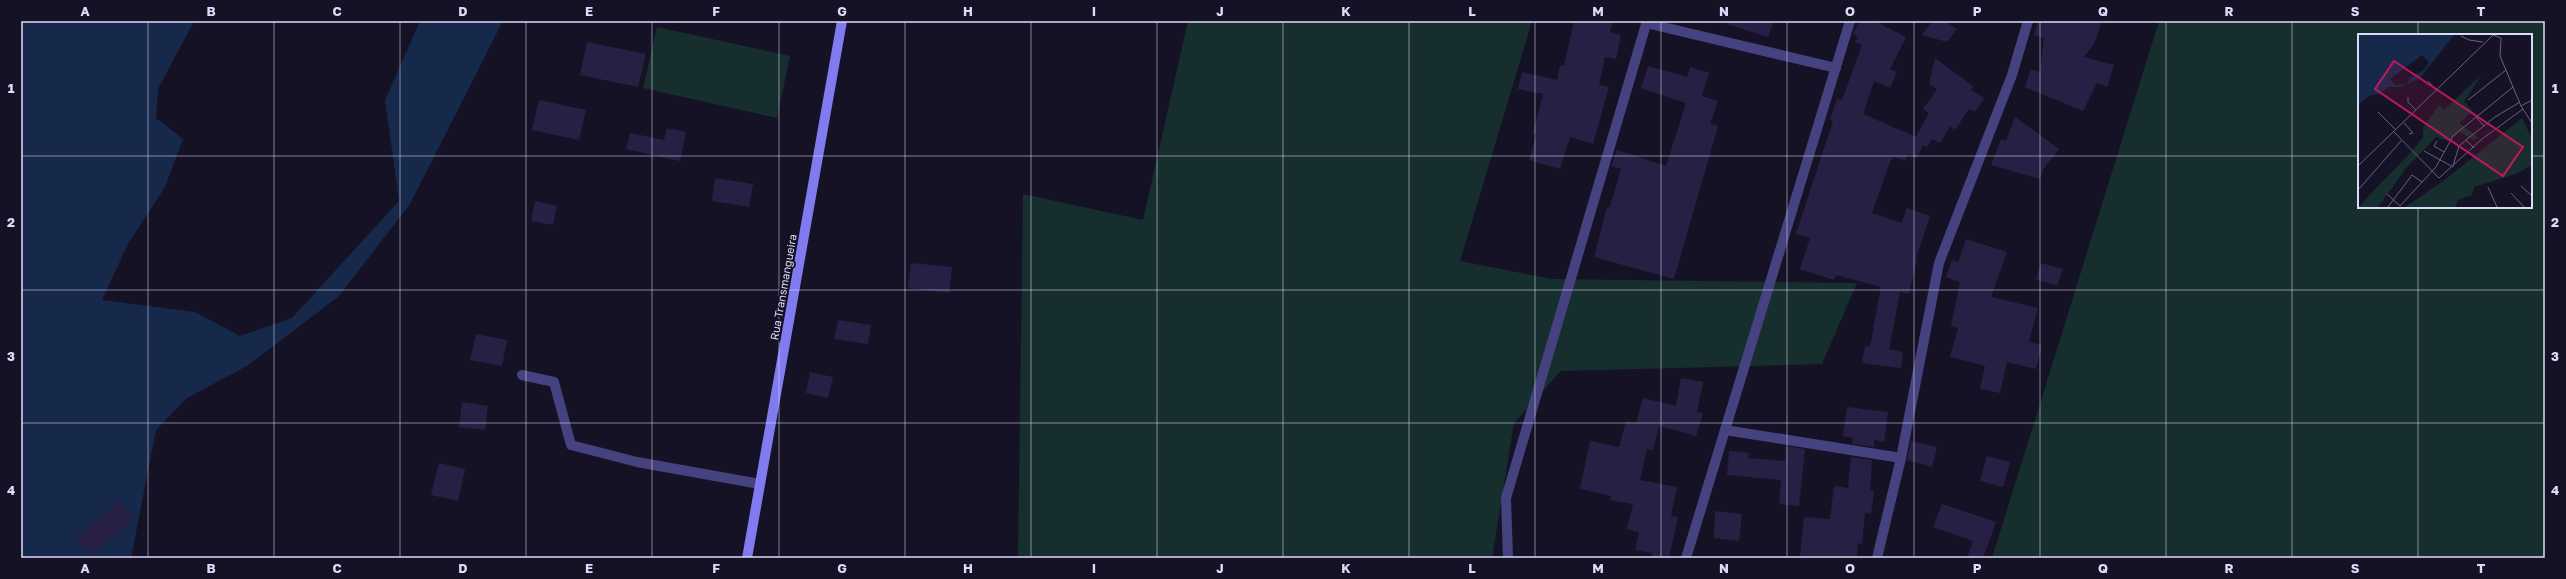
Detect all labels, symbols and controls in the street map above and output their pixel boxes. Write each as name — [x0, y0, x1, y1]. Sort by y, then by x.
text: A — [80, 3, 90, 19]
text: B — [206, 3, 216, 19]
text: C — [332, 3, 342, 19]
text: D — [458, 3, 468, 19]
text: E — [585, 3, 593, 19]
text: F — [712, 3, 720, 19]
text: G — [837, 3, 847, 19]
text: H — [963, 3, 973, 19]
text: I — [1092, 3, 1096, 19]
text: J — [1216, 3, 1224, 19]
text: K — [1341, 3, 1351, 19]
text: L — [1468, 3, 1476, 19]
text: M — [1592, 3, 1604, 19]
text: N — [1719, 3, 1729, 19]
text: O — [1845, 3, 1855, 19]
text: P — [1973, 3, 1982, 19]
text: Q — [2098, 3, 2108, 19]
text: R — [2224, 3, 2234, 19]
text: S — [2351, 3, 2360, 19]
text: T — [2477, 3, 2486, 19]
inset map — [2358, 34, 2532, 208]
text: 1 — [8, 80, 15, 96]
text: 1 — [2552, 80, 2559, 96]
text: 2 — [7, 214, 15, 230]
text: 2 — [2551, 214, 2559, 230]
street label: Rua Transmangueira — [767, 233, 799, 341]
text: 3 — [7, 348, 15, 364]
text: 3 — [2551, 348, 2559, 364]
text: 4 — [7, 482, 15, 498]
text: 4 — [2551, 482, 2559, 498]
text: A — [80, 560, 90, 576]
text: B — [206, 560, 216, 576]
text: C — [332, 560, 342, 576]
text: D — [458, 560, 468, 576]
text: E — [585, 560, 593, 576]
text: F — [712, 560, 720, 576]
text: G — [837, 560, 847, 576]
text: H — [963, 560, 973, 576]
text: I — [1092, 560, 1096, 576]
text: J — [1216, 560, 1224, 576]
text: K — [1341, 560, 1351, 576]
text: L — [1468, 560, 1476, 576]
text: M — [1592, 560, 1604, 576]
text: N — [1719, 560, 1729, 576]
text: O — [1845, 560, 1855, 576]
text: P — [1973, 560, 1982, 576]
text: Q — [2098, 560, 2108, 576]
text: R — [2224, 560, 2234, 576]
text: S — [2351, 560, 2360, 576]
text: T — [2477, 560, 2486, 576]

